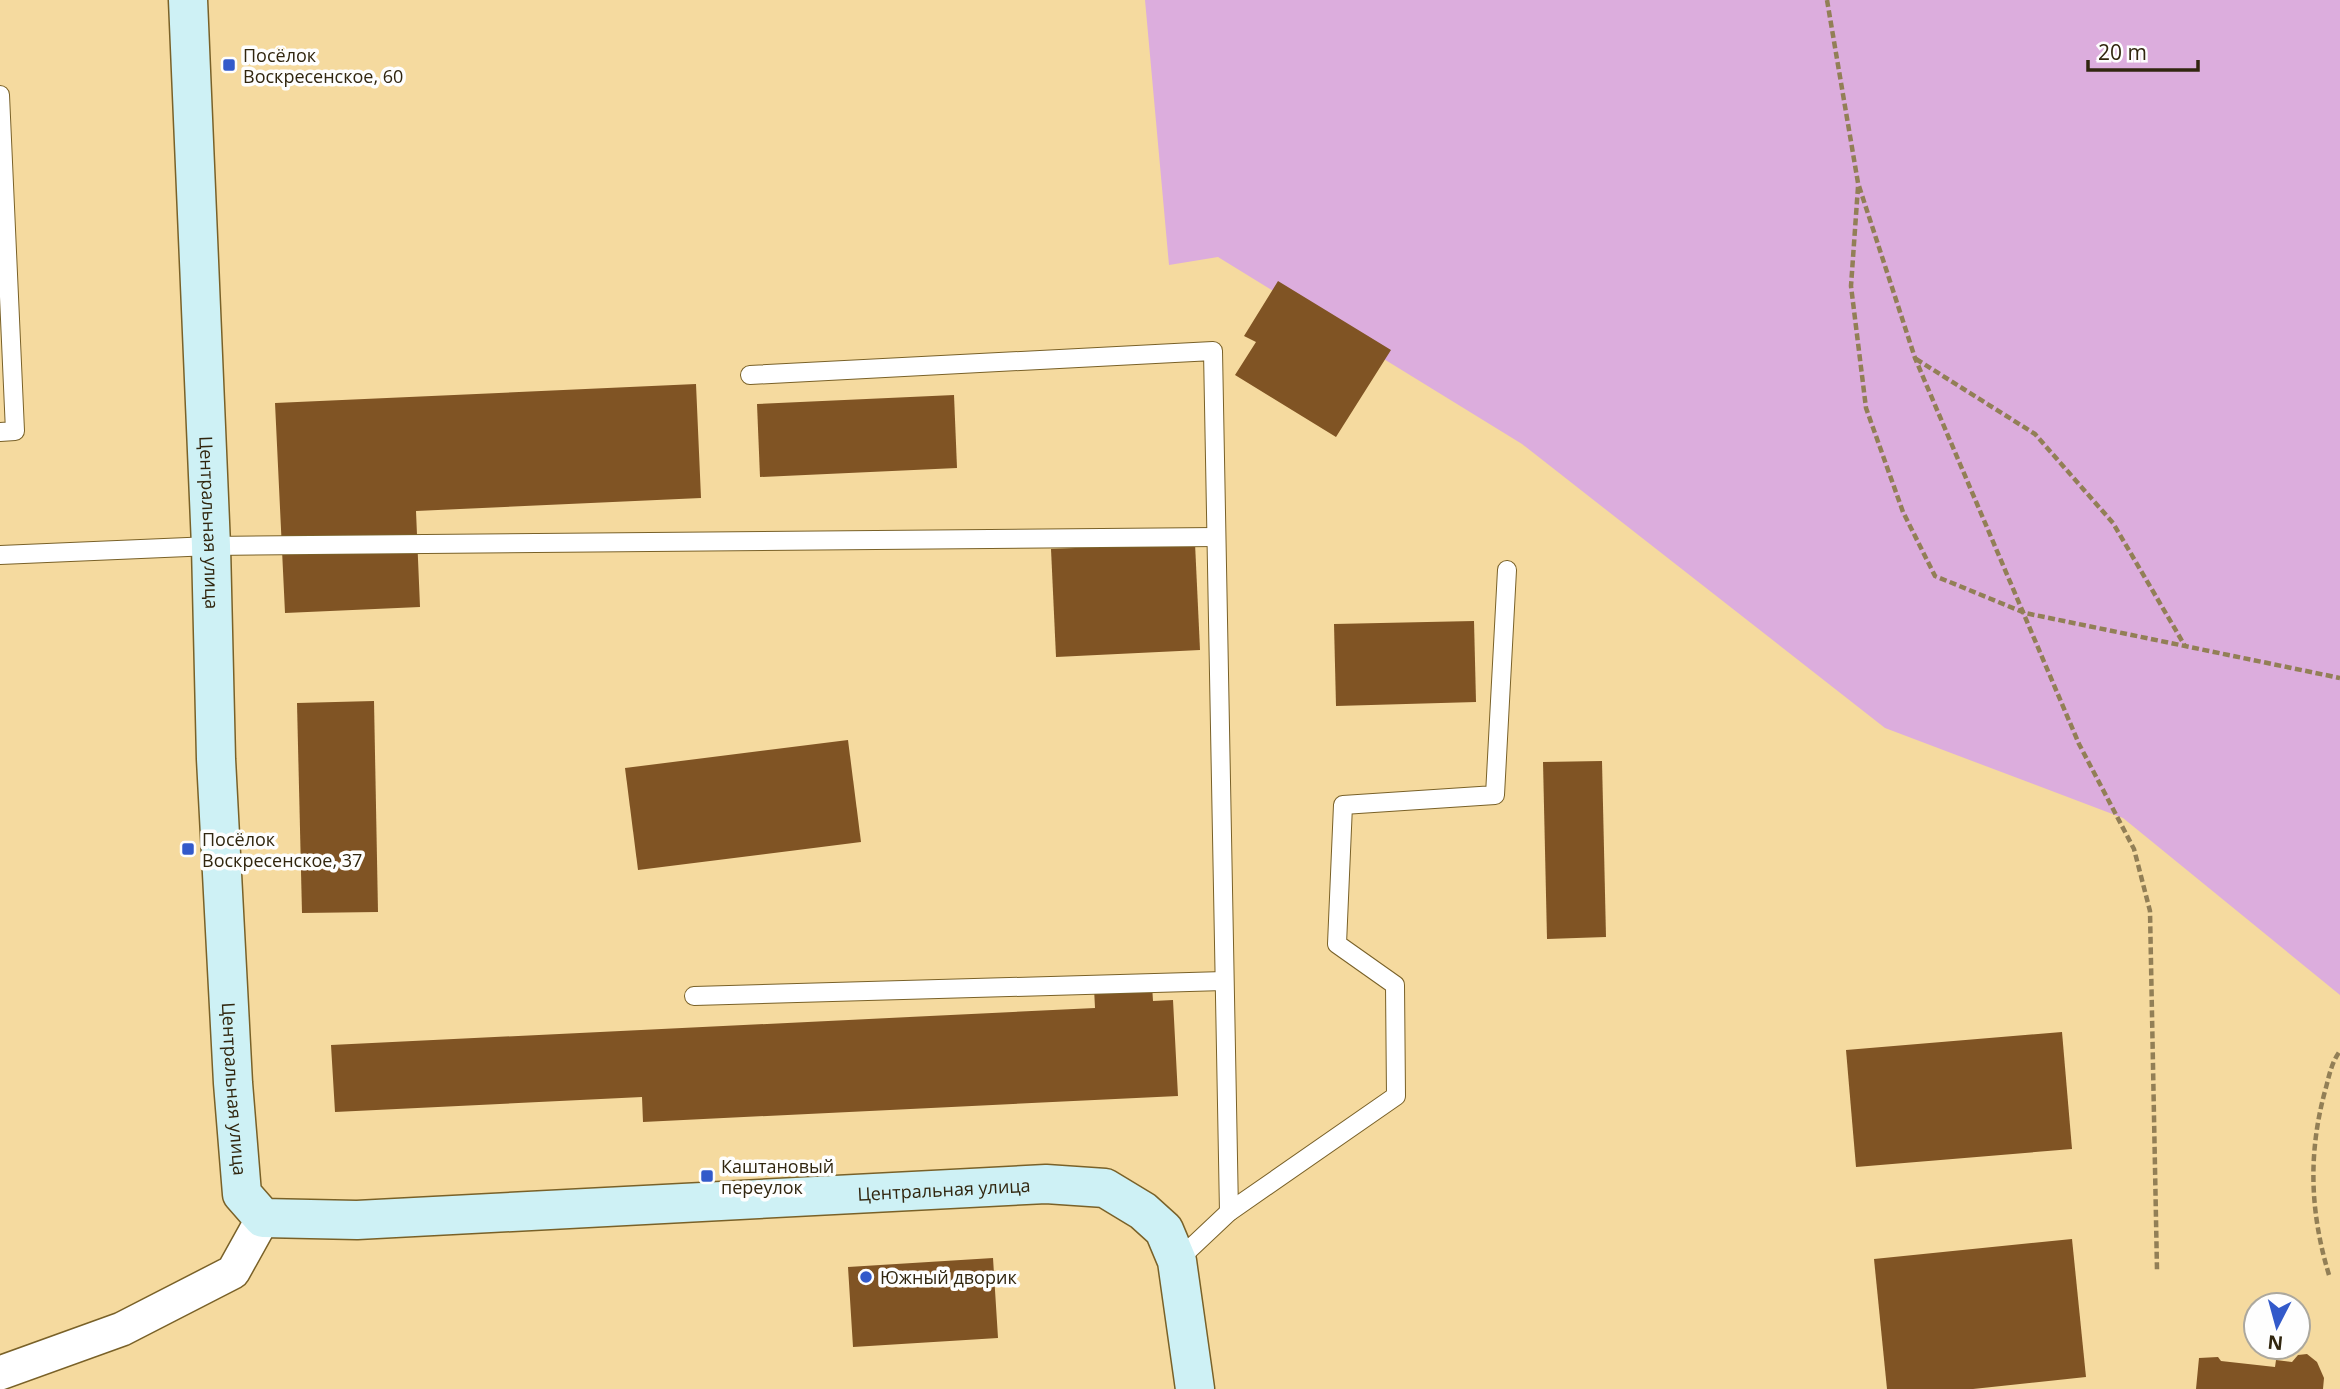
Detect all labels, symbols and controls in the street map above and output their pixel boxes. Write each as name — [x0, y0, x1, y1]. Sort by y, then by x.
scale bar — [2088, 28, 2198, 72]
text: 20 m — [2098, 38, 2147, 66]
place label: Посёлок Воскресенское, 60 — [243, 43, 403, 88]
marker: Посёлок Воскресенское, 60 — [221, 57, 237, 73]
street label: Центральная улица — [194, 435, 224, 609]
place label: Посёлок Воскресенское, 37 — [202, 827, 362, 872]
marker: Посёлок Воскресенское, 37 — [180, 841, 196, 857]
street label: Центральная улица — [217, 1002, 252, 1176]
place label: Каштановый переулок — [721, 1154, 834, 1199]
marker: Каштановый переулок — [699, 1168, 715, 1184]
street label: Центральная улица — [857, 1173, 1031, 1206]
place label: Южный дворик — [880, 1265, 1017, 1289]
marker: Южный дворик — [858, 1269, 874, 1285]
north arrow — [2242, 1291, 2312, 1361]
text: N — [2266, 1329, 2284, 1357]

